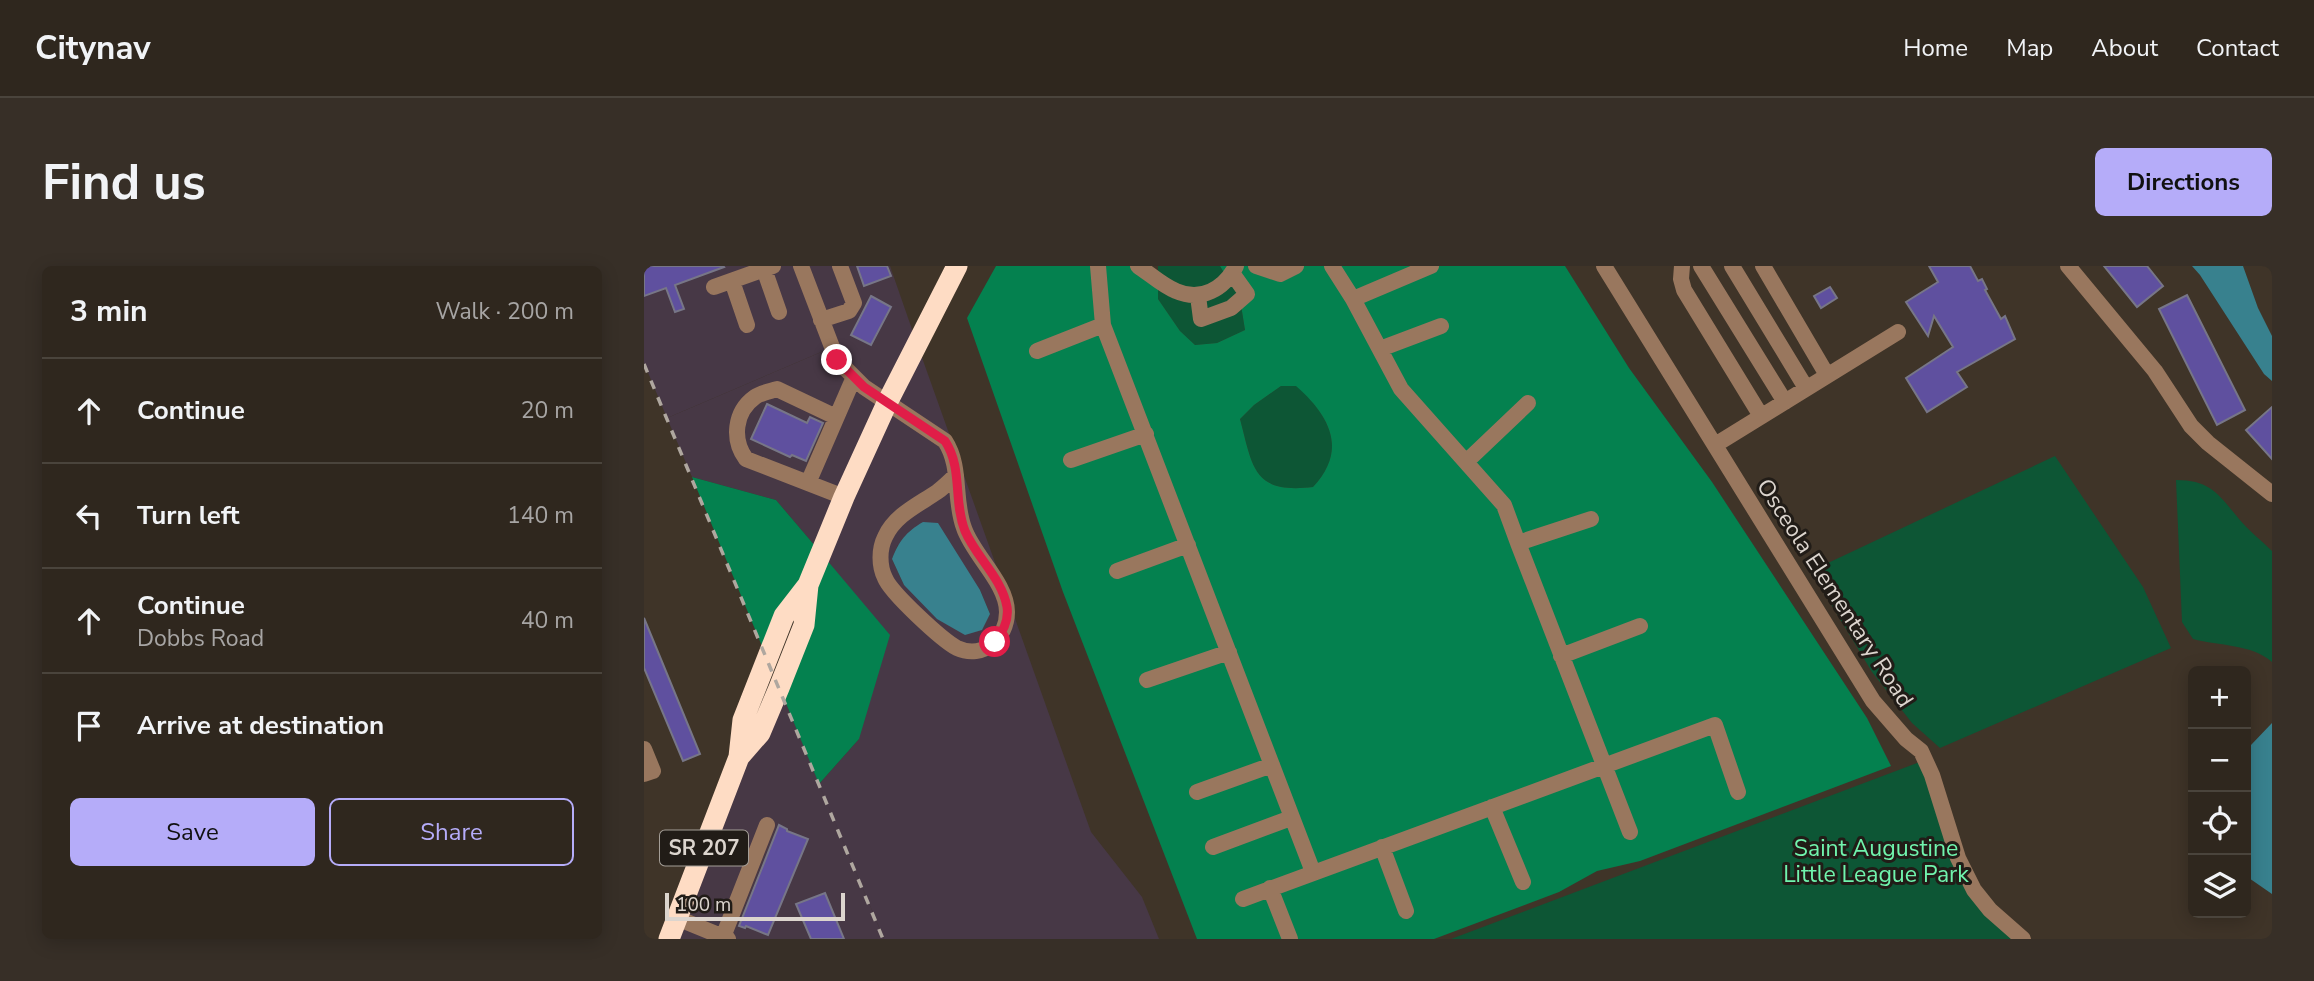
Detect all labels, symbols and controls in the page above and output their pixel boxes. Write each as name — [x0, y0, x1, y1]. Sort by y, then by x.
text: Citynav — [35, 26, 151, 71]
text: Home — [1903, 32, 1968, 64]
text: Map — [2006, 32, 2053, 64]
text: About — [2091, 32, 2158, 64]
text: Contact — [2196, 32, 2279, 64]
button: Directions — [2095, 148, 2272, 216]
text: Find us — [42, 149, 206, 216]
text: 3 min — [70, 291, 148, 332]
text: Walk · 200 m — [435, 296, 574, 327]
route end — [821, 344, 852, 375]
icon: ahead — [70, 392, 108, 430]
text: Continue — [137, 393, 245, 428]
text: 20 m — [521, 395, 574, 426]
street label: Osceola Elementary Road — [1749, 473, 1921, 713]
icon: left — [70, 497, 108, 535]
text: Turn left — [137, 498, 240, 533]
text: 140 m — [507, 500, 574, 531]
text: Continue — [137, 588, 245, 623]
icon: ahead — [70, 602, 108, 640]
text: 40 m — [521, 605, 574, 636]
text: Dobbs Road — [137, 623, 264, 654]
route start — [979, 626, 1010, 657]
map controls — [2188, 666, 2251, 918]
button: + — [2188, 666, 2251, 729]
icon: arrive — [70, 707, 108, 745]
text: Arrive at destination — [137, 708, 384, 743]
button: − — [2188, 729, 2251, 792]
button: locate — [2188, 792, 2251, 855]
button: Save — [70, 798, 315, 866]
button: Share — [329, 798, 574, 866]
road number: SR 207 — [660, 830, 748, 866]
park label: Saint Augustine Little League Park — [1783, 833, 1969, 890]
button: layers — [2188, 855, 2251, 918]
scale bar — [665, 890, 845, 922]
text: 100 m — [676, 892, 731, 918]

